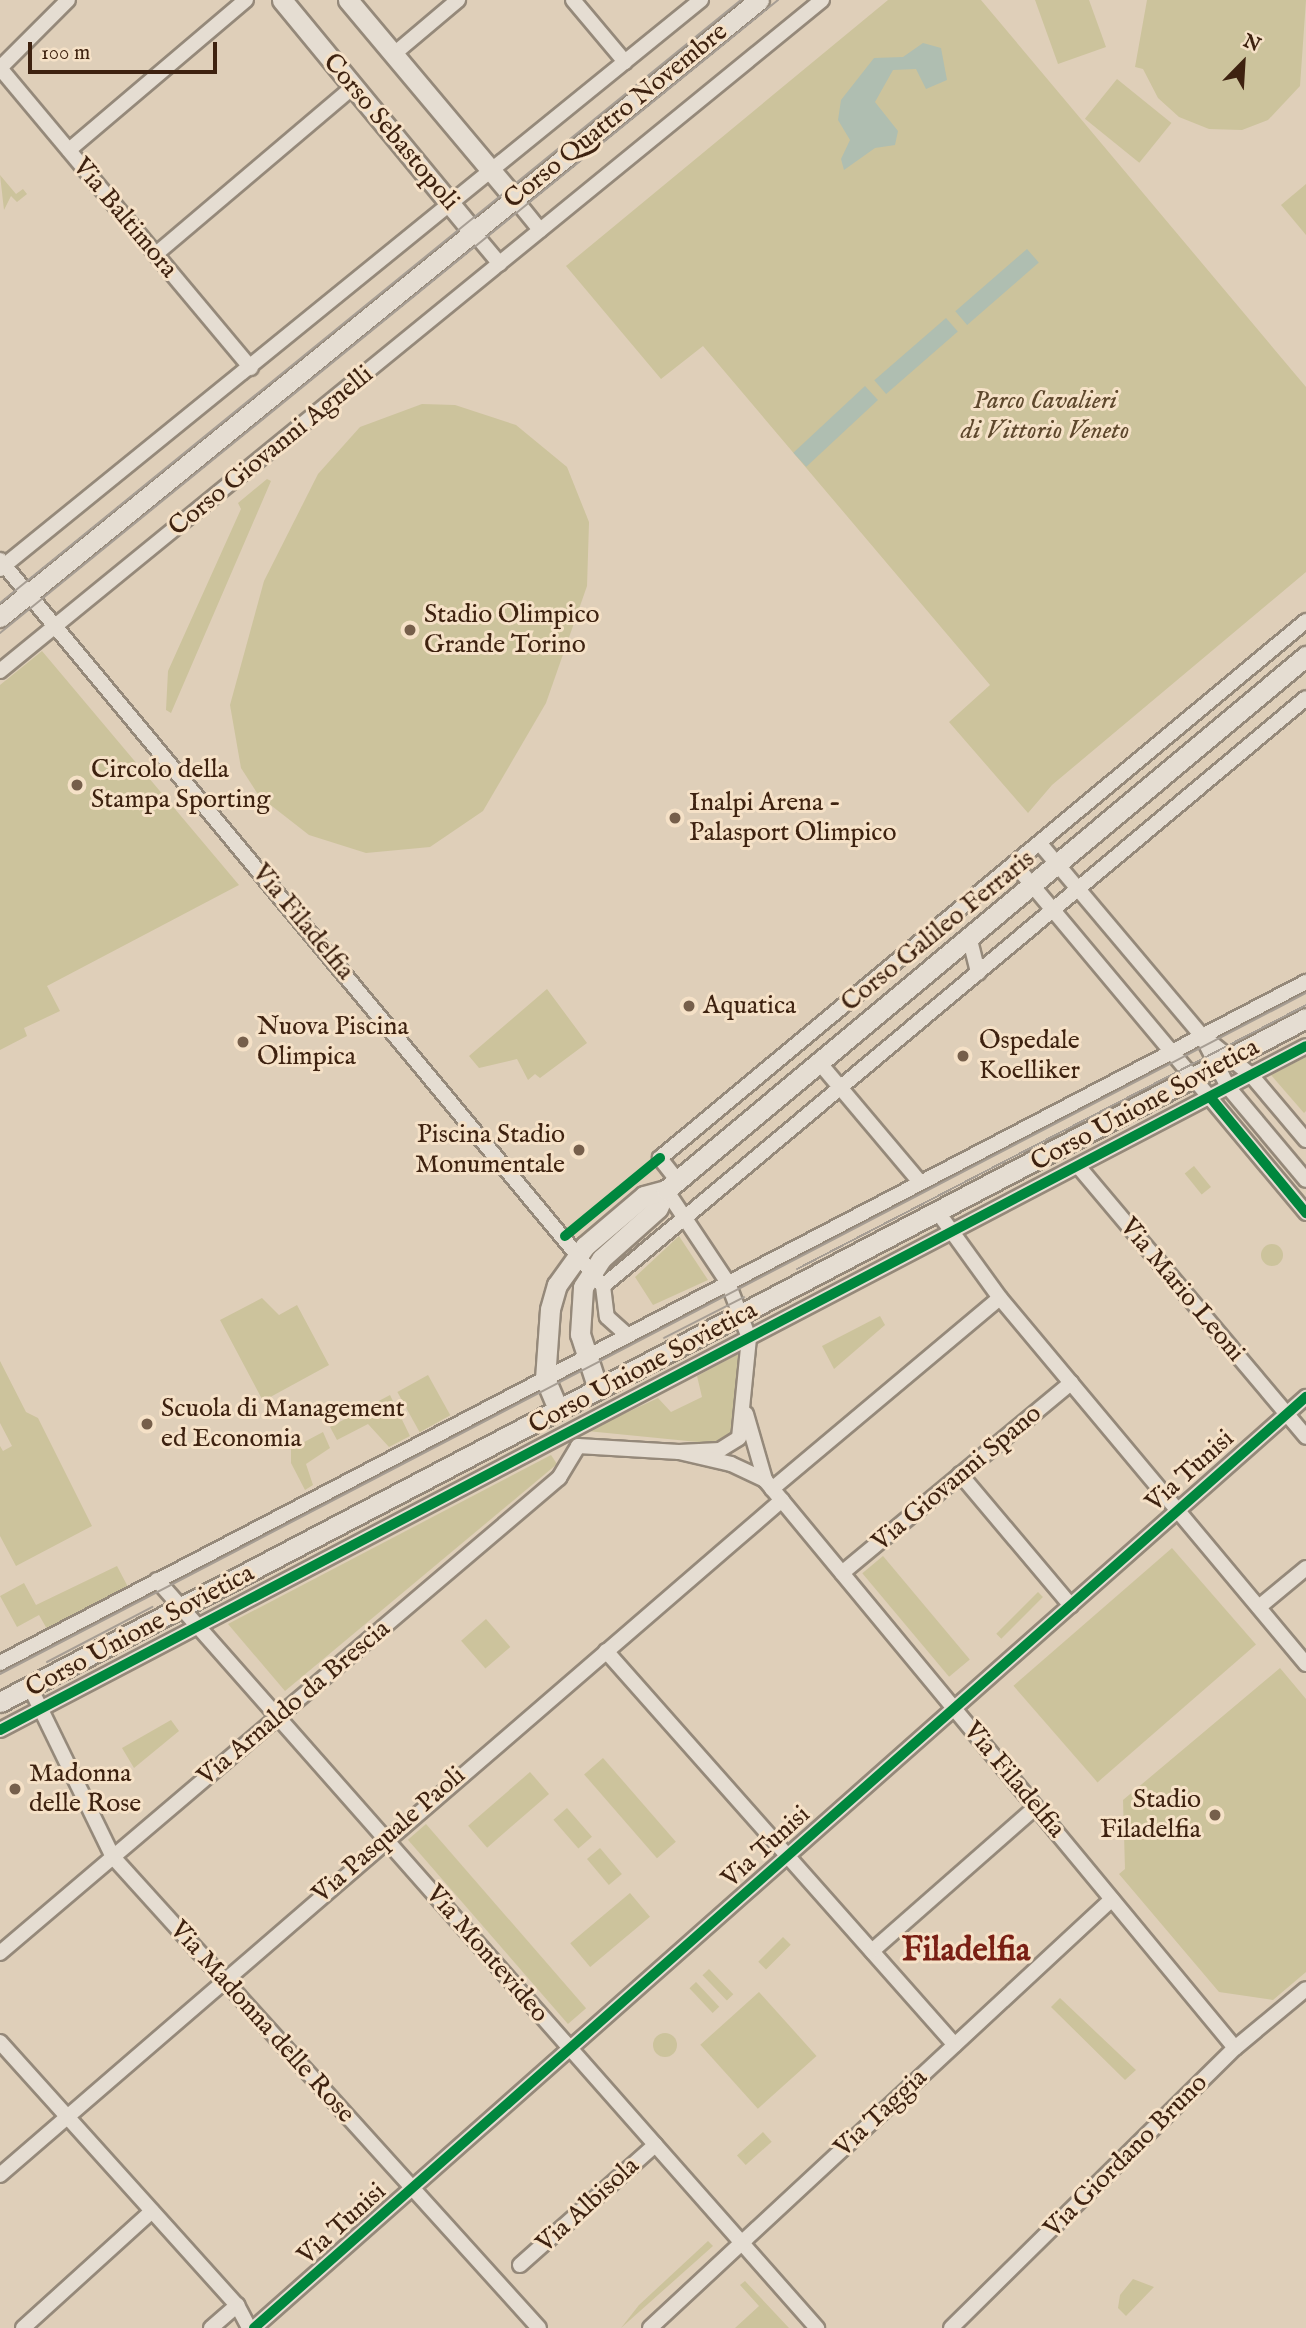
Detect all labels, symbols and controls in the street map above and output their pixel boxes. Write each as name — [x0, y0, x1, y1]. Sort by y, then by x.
street label: Corso Quattro Novembre — [498, 16, 734, 216]
scale bar — [32, 28, 220, 72]
north arrow — [1208, 28, 1278, 98]
text: N — [1239, 30, 1264, 58]
text: 100 m — [41, 40, 90, 67]
street label: Corso Sebastopoli — [316, 47, 466, 217]
street label: Via Baltimora — [66, 152, 184, 284]
street label: Corso Giovanni Agnelli — [163, 359, 379, 543]
park label: Parco Cavalieri di Vittorio Veneto — [961, 385, 1129, 446]
place label: Stadio Olimpico Grande Torino — [424, 599, 600, 660]
marker: Stadio Olimpico Grande Torino — [402, 622, 418, 638]
place label: Circolo della Stampa Sporting — [91, 754, 270, 816]
marker: Circolo della Stampa Sporting — [69, 777, 85, 793]
place label: Inalpi Arena - Palasport Olimpico — [689, 787, 897, 848]
marker: Inalpi Arena - Palasport Olimpico — [667, 810, 683, 826]
street label: Corso Galileo Ferraris — [835, 843, 1041, 1019]
street label: Via Filadelfia — [245, 858, 361, 986]
place label: Aquatica — [703, 990, 796, 1022]
marker: Aquatica — [681, 998, 697, 1014]
place label: Nuova Piscina Olimpica — [257, 1011, 409, 1072]
place label: Ospedale Koelliker — [979, 1025, 1080, 1086]
street label: Corso Unione Sovietica — [1026, 1032, 1264, 1178]
marker: Nuova Piscina Olimpica — [235, 1034, 251, 1050]
marker: Ospedale Koelliker — [953, 1046, 973, 1066]
place label: Piscina Stadio Monumentale — [415, 1119, 565, 1180]
marker: Piscina Stadio Monumentale — [571, 1142, 587, 1158]
street label: Via Mario Leoni — [1113, 1212, 1251, 1368]
street label: Corso Unione Sovietica — [524, 1295, 762, 1441]
place label: Scuola di Management ed Economia — [161, 1393, 405, 1454]
street label: Via Giovanni Spano — [866, 1398, 1048, 1558]
marker: Scuola di Management ed Economia — [139, 1416, 155, 1432]
street label: Via Tunisi — [1139, 1423, 1241, 1519]
street label: Corso Unione Sovietica — [21, 1558, 259, 1704]
street label: Via Arnaldo da Brescia — [191, 1613, 397, 1793]
street label: Via Filadelfia — [956, 1716, 1072, 1844]
place label: Madonna delle Rose — [29, 1758, 141, 1820]
street label: Via Pasquale Paoli — [306, 1760, 472, 1910]
marker: Madonna delle Rose — [7, 1781, 23, 1797]
place label: Stadio Filadelfia — [1100, 1784, 1201, 1846]
street label: Via Tunisi — [715, 1799, 817, 1895]
marker: Stadio Filadelfia — [1207, 1807, 1223, 1823]
street label: Via Montevideo — [419, 1879, 555, 2029]
street label: Via Madonna delle Rose — [163, 1914, 361, 2130]
district label: Filadelfia — [902, 1932, 1030, 1972]
street label: Via Taggia — [828, 2062, 934, 2164]
street label: Via Giordano Bruno — [1038, 2068, 1214, 2244]
street label: Via Albisola — [530, 2151, 646, 2259]
street label: Via Tunisi — [291, 2176, 393, 2272]

